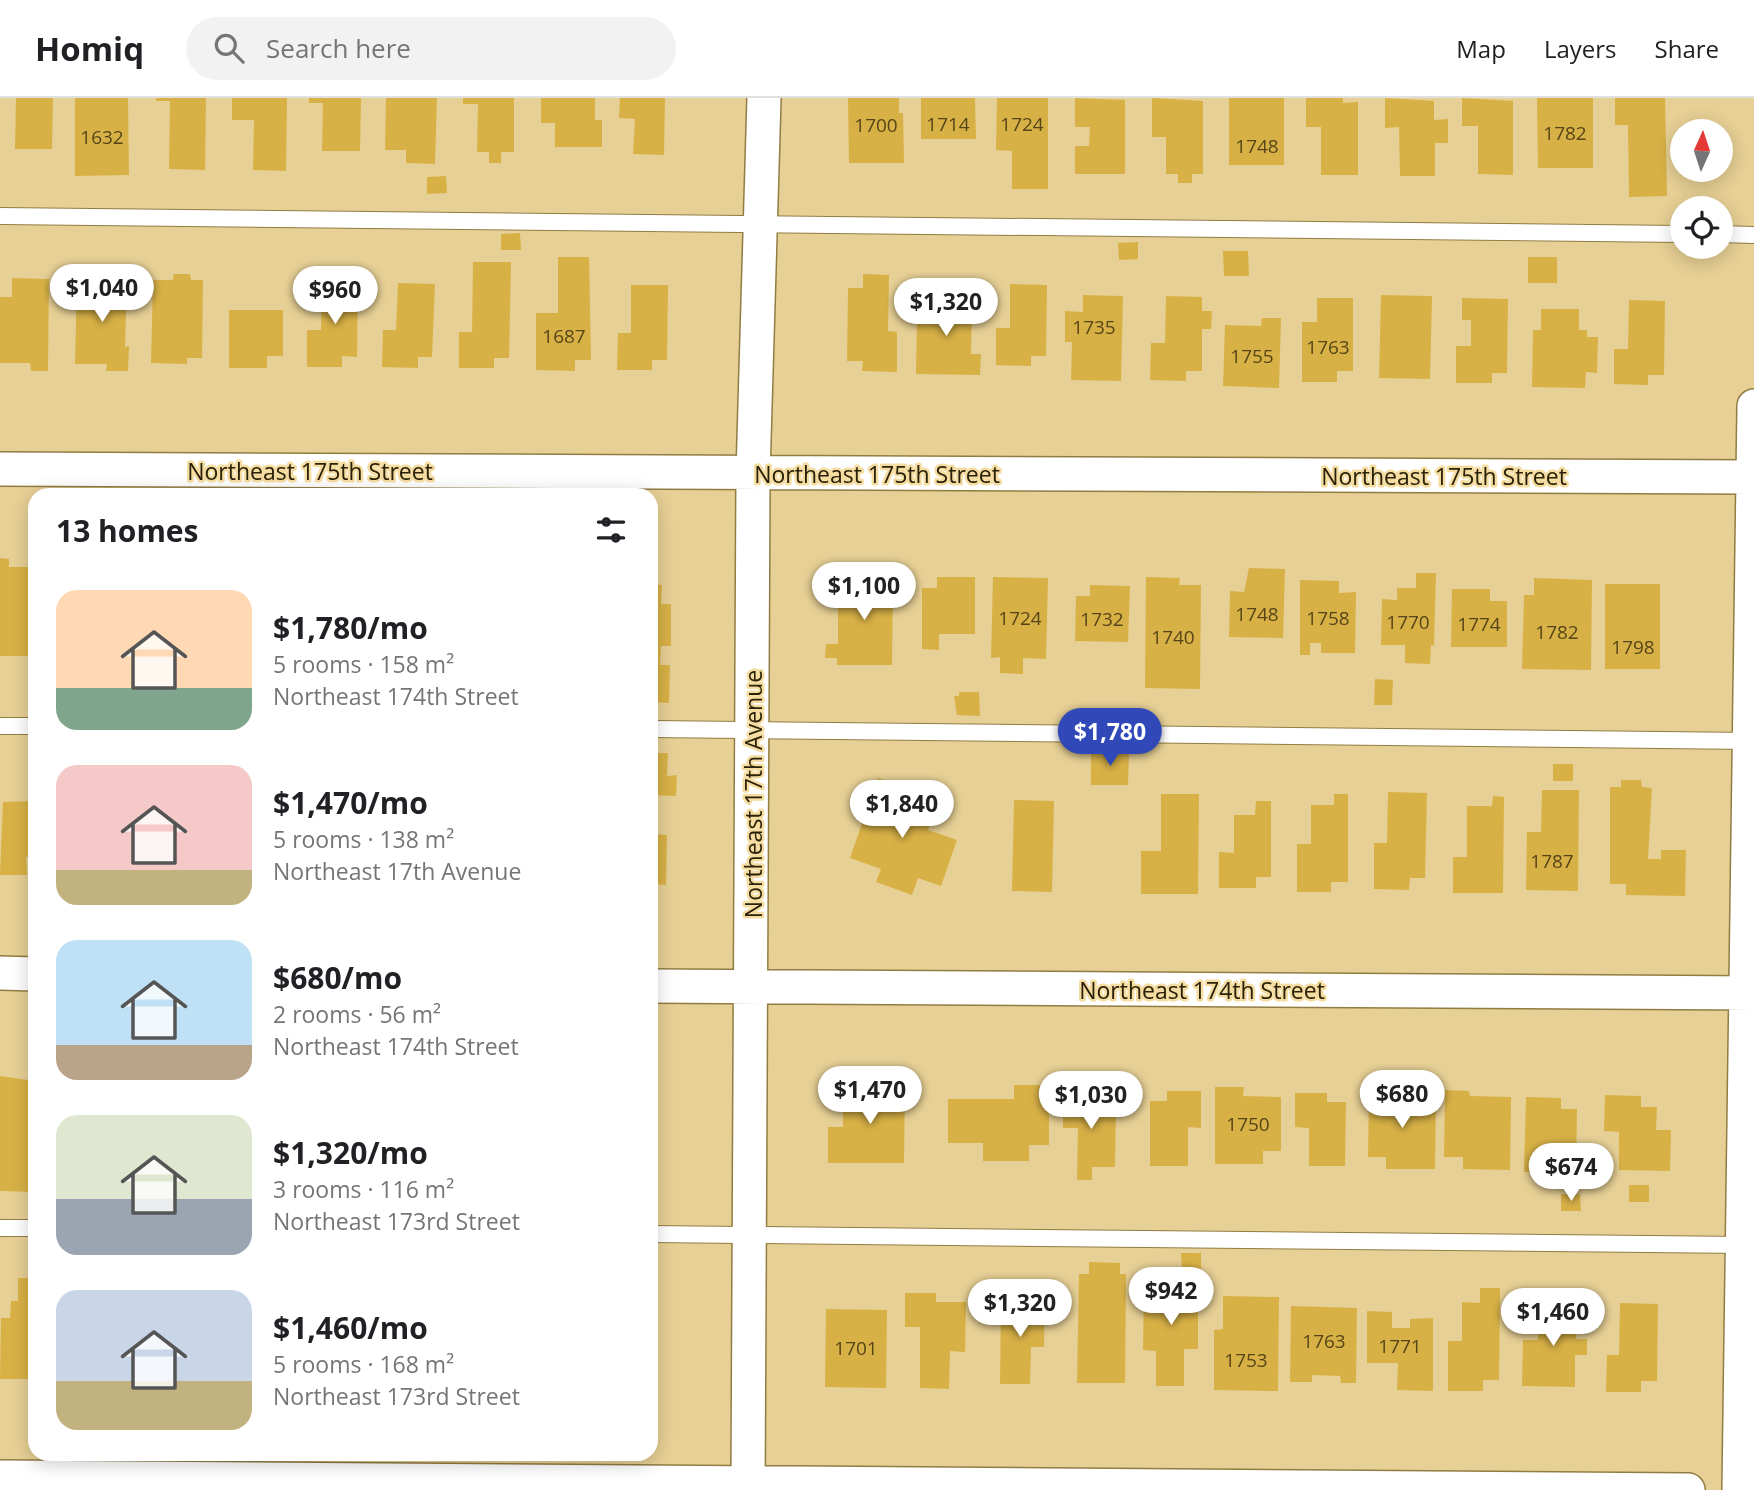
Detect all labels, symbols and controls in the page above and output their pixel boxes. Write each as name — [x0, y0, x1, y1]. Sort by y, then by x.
search box — [186, 17, 676, 80]
text: Homiq — [35, 26, 144, 71]
icon: search — [210, 29, 248, 67]
text: Search here — [266, 30, 411, 66]
text: Map — [1456, 32, 1506, 65]
text: Layers — [1544, 32, 1617, 65]
text: Share — [1655, 32, 1719, 65]
house number: 1714 — [926, 111, 970, 137]
house number: 1724 — [1000, 111, 1044, 137]
house number: 1700 — [854, 112, 898, 138]
north arrow — [1670, 119, 1732, 182]
map controls — [1670, 119, 1733, 259]
house number: 1782 — [1543, 120, 1587, 146]
house number: 1632 — [80, 124, 124, 150]
house number: 1748 — [1235, 133, 1279, 159]
button: locate — [1670, 196, 1733, 259]
pin: $1,040 — [45, 264, 159, 324]
pin: $960 — [294, 266, 376, 326]
text: $1,040 — [66, 271, 138, 303]
text: $960 — [309, 273, 361, 305]
pin: $1,320 — [889, 278, 1003, 338]
text: $1,320 — [910, 285, 982, 317]
house number: 1735 — [1072, 314, 1116, 340]
house number: 1687 — [542, 323, 586, 349]
house number: 1763 — [1306, 334, 1350, 360]
house number: 1755 — [1230, 343, 1274, 369]
street label: Northeast 175th Street — [187, 455, 433, 487]
street label: Northeast 175th Street — [754, 458, 1000, 490]
street label: Northeast 175th Street — [1321, 460, 1567, 492]
text: 13 homes — [56, 510, 199, 551]
icon: filters — [592, 511, 630, 549]
pin: $1,100 — [807, 562, 921, 622]
text: $1,100 — [828, 569, 900, 601]
house number: 1748 — [1235, 601, 1279, 627]
house number: 1724 — [998, 605, 1042, 631]
house number: 1758 — [1306, 605, 1350, 631]
house number: 1732 — [1080, 606, 1124, 632]
text: $1,780/mo — [273, 607, 428, 648]
house number: 1770 — [1386, 609, 1430, 635]
house number: 1774 — [1457, 611, 1501, 637]
icon: home — [112, 618, 196, 702]
house number: 1782 — [1535, 619, 1579, 645]
house number: 1740 — [1151, 624, 1195, 650]
house number: 1798 — [1611, 634, 1655, 660]
text: 5 rooms · 158 m² — [273, 648, 454, 680]
street label: Northeast 17th Avenue — [737, 670, 769, 918]
text: Northeast 174th Street — [273, 680, 519, 712]
pin: $1,780 — [1053, 708, 1167, 768]
text: $1,780 — [1074, 715, 1146, 747]
pin: $1,840 — [845, 780, 959, 840]
text: $1,470/mo — [273, 782, 428, 823]
text: $1,840 — [866, 787, 938, 819]
icon: home — [112, 793, 196, 877]
text: 5 rooms · 138 m² — [273, 823, 454, 855]
house number: 1787 — [1530, 848, 1574, 874]
text: Northeast 17th Avenue — [273, 855, 521, 887]
text: $680/mo — [273, 957, 402, 998]
icon: home — [112, 968, 196, 1052]
street label: Northeast 174th Street — [1079, 974, 1325, 1006]
text: 2 rooms · 56 m² — [273, 998, 441, 1030]
text: Northeast 174th Street — [273, 1030, 519, 1062]
pin: $1,470 — [813, 1066, 927, 1126]
pin: $680 — [1361, 1070, 1443, 1130]
pin: $1,030 — [1034, 1072, 1148, 1131]
text: $1,470 — [834, 1073, 906, 1105]
text: $680 — [1376, 1077, 1428, 1109]
text: $1,030 — [1055, 1078, 1127, 1110]
house number: 1750 — [1226, 1111, 1270, 1137]
text: $1,320/mo — [273, 1132, 428, 1173]
icon: home — [112, 1143, 196, 1227]
pin: $674 — [1530, 1144, 1612, 1203]
text: $674 — [1545, 1150, 1597, 1182]
text: 3 rooms · 116 m² — [273, 1173, 454, 1205]
text: Northeast 173rd Street — [273, 1205, 520, 1237]
pin: $942 — [1130, 1268, 1212, 1327]
text: $942 — [1145, 1274, 1197, 1306]
pin: $1,320 — [963, 1280, 1077, 1339]
text: $1,320 — [984, 1286, 1056, 1318]
pin: $1,460 — [1496, 1288, 1610, 1348]
text: $1,460 — [1517, 1295, 1589, 1327]
text: $1,460/mo — [273, 1307, 428, 1348]
icon: home — [112, 1318, 196, 1402]
house number: 1763 — [1302, 1328, 1346, 1354]
house number: 1771 — [1378, 1333, 1422, 1359]
house number: 1701 — [834, 1335, 878, 1361]
house number: 1753 — [1224, 1347, 1268, 1373]
text: 5 rooms · 168 m² — [273, 1348, 454, 1380]
text: Northeast 173rd Street — [273, 1380, 520, 1412]

